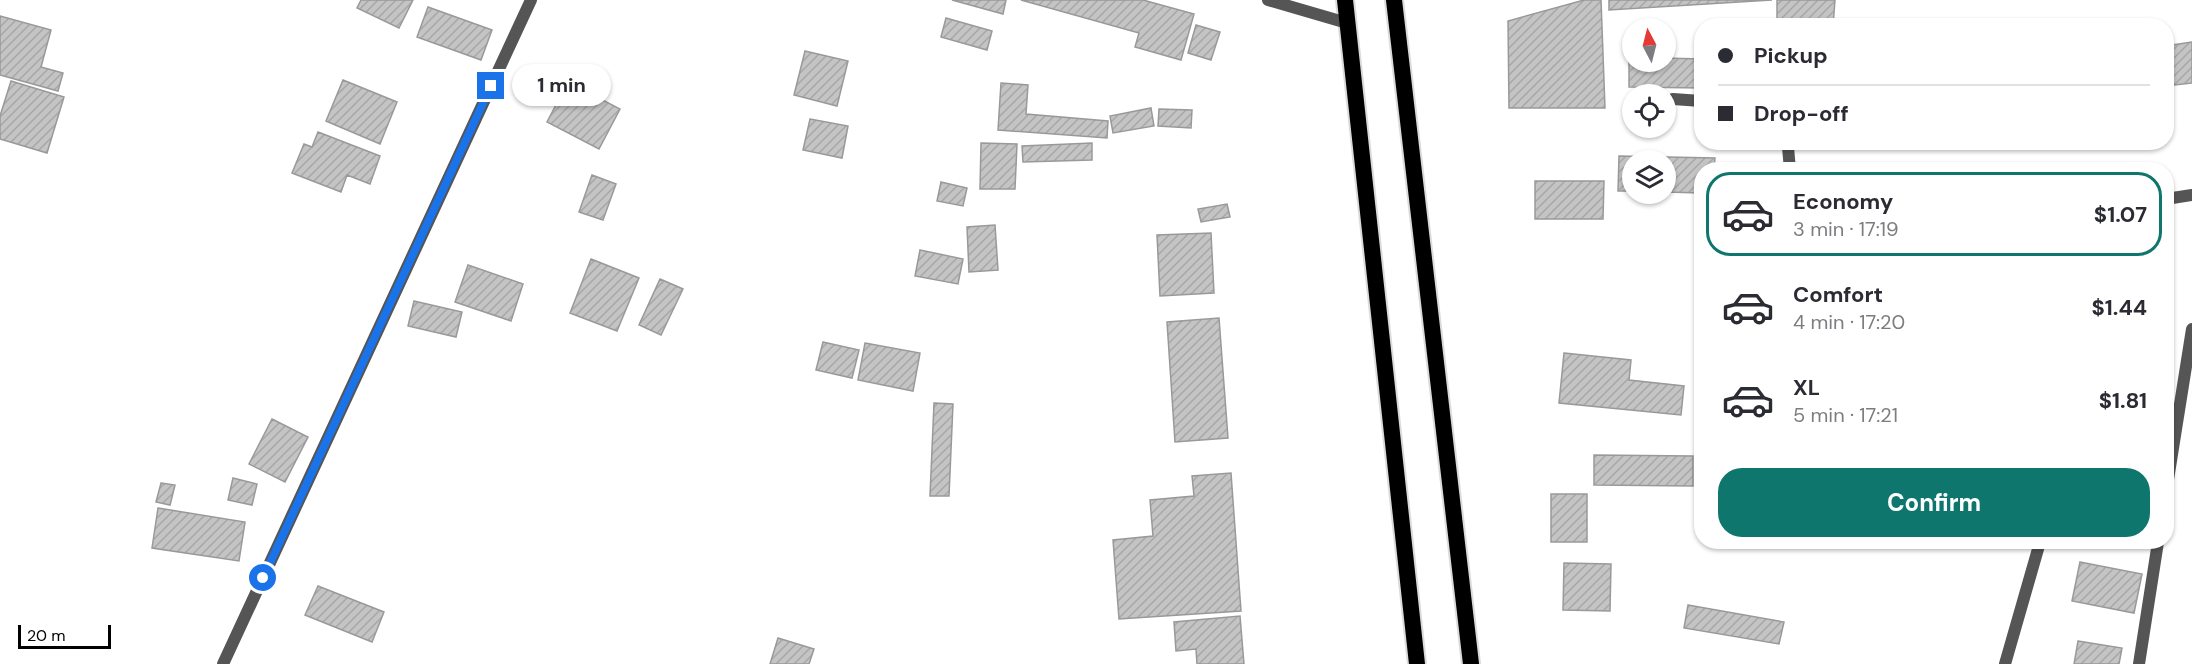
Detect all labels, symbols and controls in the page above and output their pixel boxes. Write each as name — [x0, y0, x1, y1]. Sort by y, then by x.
north arrow — [1622, 18, 1676, 72]
map controls — [1622, 18, 1676, 204]
text: Pickup — [1754, 41, 1828, 70]
callout: 1 min — [512, 65, 611, 107]
route end — [477, 72, 504, 99]
text: 1 min — [537, 72, 586, 98]
button: locate — [1622, 84, 1676, 138]
text: Drop-off — [1754, 99, 1849, 128]
button: layers — [1622, 150, 1676, 204]
icon: car — [1721, 187, 1775, 241]
text: Economy — [1793, 187, 1893, 216]
text: $1.07 — [2094, 200, 2147, 229]
text: 3 min · 17:19 — [1793, 216, 1899, 242]
icon: car — [1721, 280, 1775, 334]
text: Comfort — [1793, 280, 1883, 309]
text: $1.44 — [2092, 293, 2147, 322]
text: 4 min · 17:20 — [1793, 309, 1905, 335]
icon: car — [1721, 373, 1775, 427]
text: XL — [1793, 373, 1820, 402]
text: $1.81 — [2099, 386, 2147, 415]
text: 5 min · 17:21 — [1793, 402, 1898, 428]
button: Confirm — [1718, 468, 2150, 537]
route start — [249, 564, 276, 591]
scale bar — [18, 622, 111, 650]
text: 20 m — [27, 625, 66, 646]

